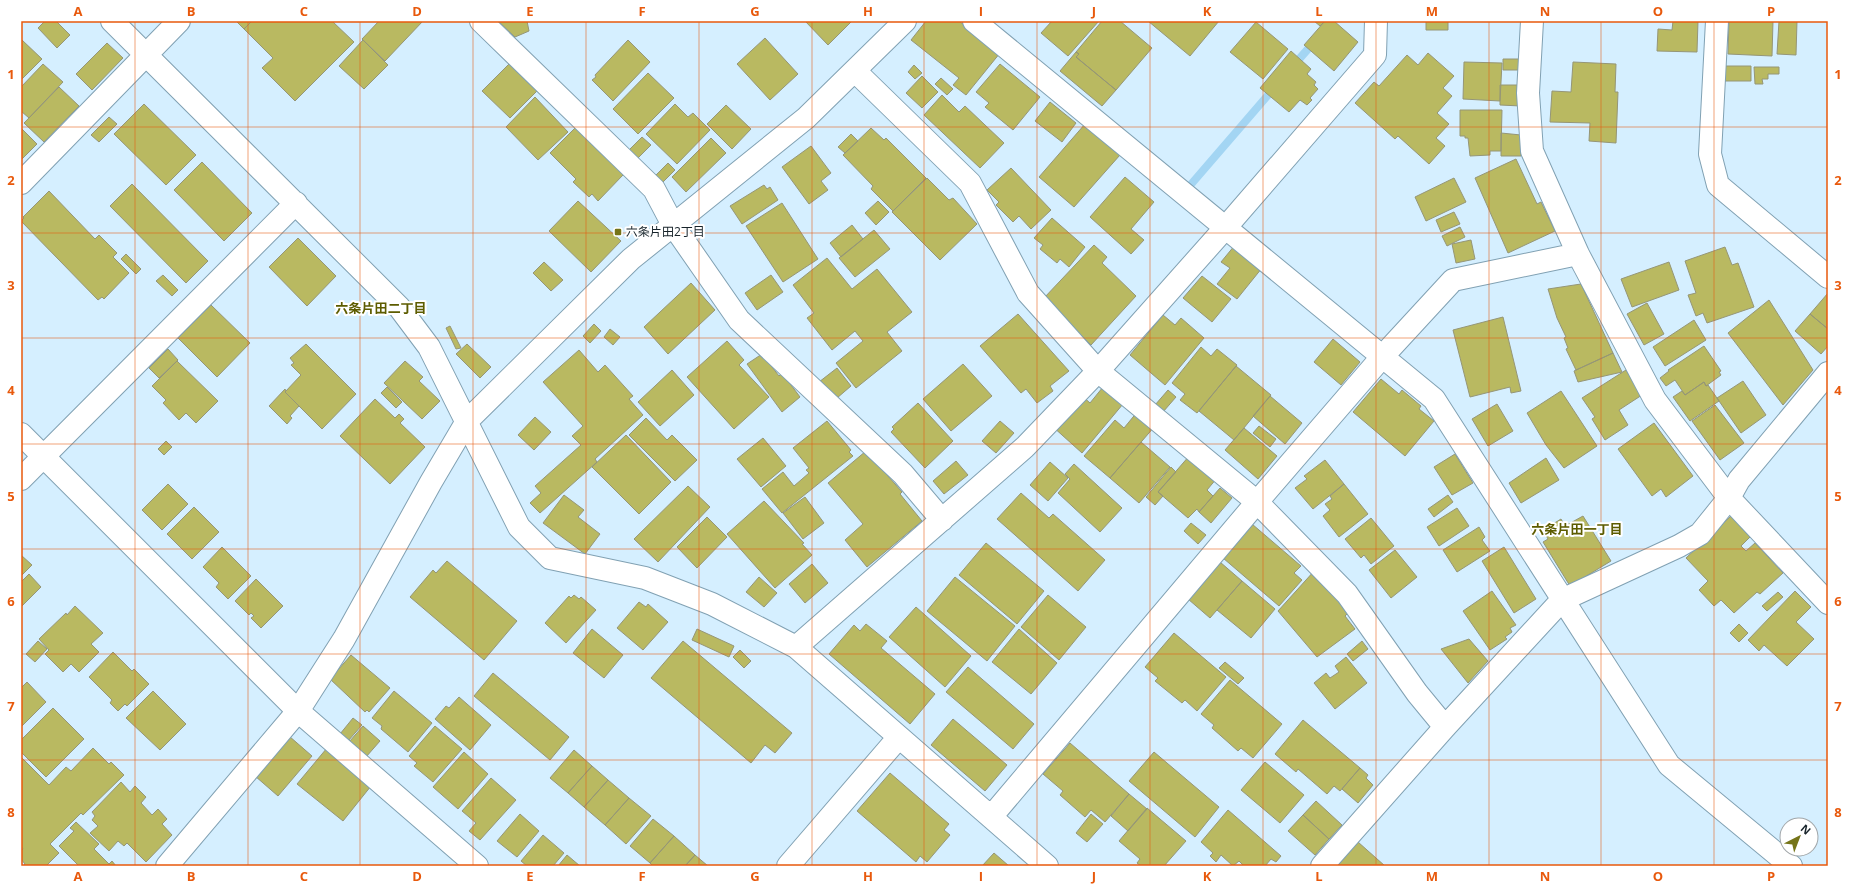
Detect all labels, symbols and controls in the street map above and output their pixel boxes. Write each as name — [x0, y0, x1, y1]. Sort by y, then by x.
text: A — [74, 2, 83, 20]
text: B — [187, 2, 196, 20]
text: C — [300, 2, 308, 20]
text: D — [412, 2, 422, 20]
text: E — [526, 2, 534, 20]
text: F — [638, 2, 646, 20]
text: G — [750, 2, 760, 20]
text: H — [863, 2, 873, 20]
text: I — [979, 2, 983, 20]
text: J — [1091, 2, 1096, 20]
text: K — [1203, 2, 1212, 20]
text: L — [1315, 2, 1323, 20]
text: M — [1426, 2, 1438, 20]
text: N — [1540, 2, 1550, 20]
text: O — [1653, 2, 1663, 20]
text: P — [1767, 2, 1775, 20]
text: 1 — [7, 65, 15, 83]
text: 1 — [1834, 65, 1842, 83]
text: 2 — [7, 171, 15, 189]
text: 2 — [1834, 171, 1842, 189]
place label: 六条片田2丁目 — [626, 223, 705, 240]
marker: 六条片田2丁目 — [613, 227, 623, 237]
text: 3 — [7, 276, 15, 294]
text: 3 — [1834, 276, 1842, 294]
district label: 六条片田二丁目 — [335, 299, 427, 317]
text: 4 — [7, 381, 15, 399]
text: 4 — [1834, 381, 1842, 399]
text: 5 — [7, 487, 15, 505]
text: 5 — [1834, 487, 1842, 505]
district label: 六条片田一丁目 — [1531, 520, 1623, 538]
text: 6 — [7, 592, 15, 610]
text: 6 — [1834, 592, 1842, 610]
text: 7 — [7, 697, 15, 715]
text: 7 — [1834, 697, 1842, 715]
text: 8 — [7, 803, 15, 821]
text: 8 — [1834, 803, 1842, 821]
north arrow — [1779, 817, 1819, 857]
text: N — [1798, 821, 1814, 838]
text: A — [74, 867, 83, 885]
text: B — [187, 867, 196, 885]
text: C — [300, 867, 308, 885]
text: D — [412, 867, 422, 885]
text: E — [526, 867, 534, 885]
text: F — [638, 867, 646, 885]
text: G — [750, 867, 760, 885]
text: H — [863, 867, 873, 885]
text: I — [979, 867, 983, 885]
text: J — [1091, 867, 1096, 885]
text: K — [1203, 867, 1212, 885]
text: L — [1315, 867, 1323, 885]
text: M — [1426, 867, 1438, 885]
text: N — [1540, 867, 1550, 885]
text: O — [1653, 867, 1663, 885]
text: P — [1767, 867, 1775, 885]

